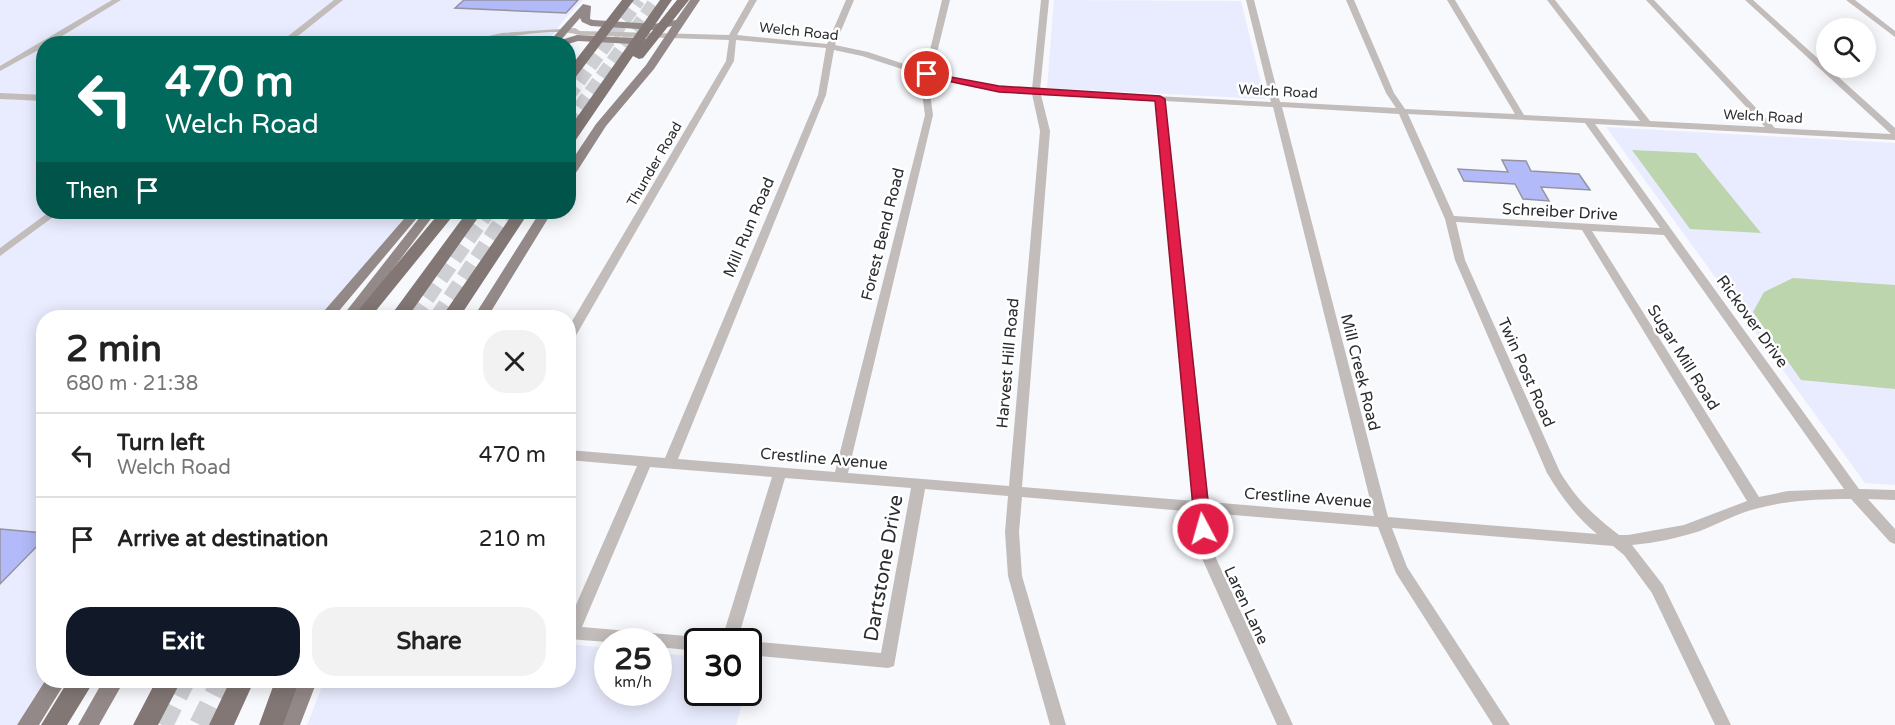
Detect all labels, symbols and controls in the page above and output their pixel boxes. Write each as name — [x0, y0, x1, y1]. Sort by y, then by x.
map controls — [1816, 18, 1876, 78]
button: search — [1816, 18, 1876, 78]
street label: Welch Road — [758, 19, 839, 44]
pin — [901, 48, 952, 99]
text: 470 m — [165, 57, 294, 108]
icon: arrive — [910, 57, 943, 90]
icon: left — [66, 60, 144, 138]
street label: Welch Road — [1238, 81, 1318, 102]
street label: Welch Road — [1723, 106, 1803, 127]
text: Welch Road — [165, 108, 319, 141]
street label: Thunder Road — [623, 119, 686, 210]
street label: Forest Bend Road — [857, 166, 909, 303]
icon: arrive — [131, 174, 164, 207]
street label: Mill Run Road — [719, 174, 779, 280]
text: Then — [66, 178, 119, 204]
street label: Schreiber Drive — [1502, 199, 1618, 225]
street label: Rickover Drive — [1712, 272, 1792, 372]
street label: Harvest Hill Road — [992, 297, 1024, 429]
street label: Sugar Mill Road — [1643, 301, 1724, 414]
street label: Mill Creek Road — [1336, 312, 1384, 433]
street label: Twin Post Road — [1493, 315, 1559, 430]
text: 2 min — [66, 328, 162, 371]
button: close — [483, 330, 546, 393]
text: 680 m · 21:38 — [66, 372, 198, 396]
text: Turn left — [117, 430, 205, 456]
icon: left — [66, 439, 99, 472]
text: 470 m — [479, 442, 546, 468]
street label: Crestline Avenue — [759, 443, 888, 475]
text: Welch Road — [117, 456, 231, 480]
street label: Crestline Avenue — [1243, 484, 1372, 512]
street label: Dartstone Drive — [859, 493, 909, 643]
position arrow — [1171, 497, 1235, 561]
icon: arrive — [66, 523, 99, 556]
text: Arrive at destination — [117, 526, 328, 552]
text: 210 m — [479, 526, 546, 552]
street label: Laren Lane — [1219, 563, 1273, 648]
button: Exit — [66, 607, 300, 676]
button: Share — [312, 607, 546, 676]
speed limit sign: 30 — [684, 628, 762, 706]
text: 25 — [614, 641, 652, 678]
text: km/h — [614, 673, 652, 691]

